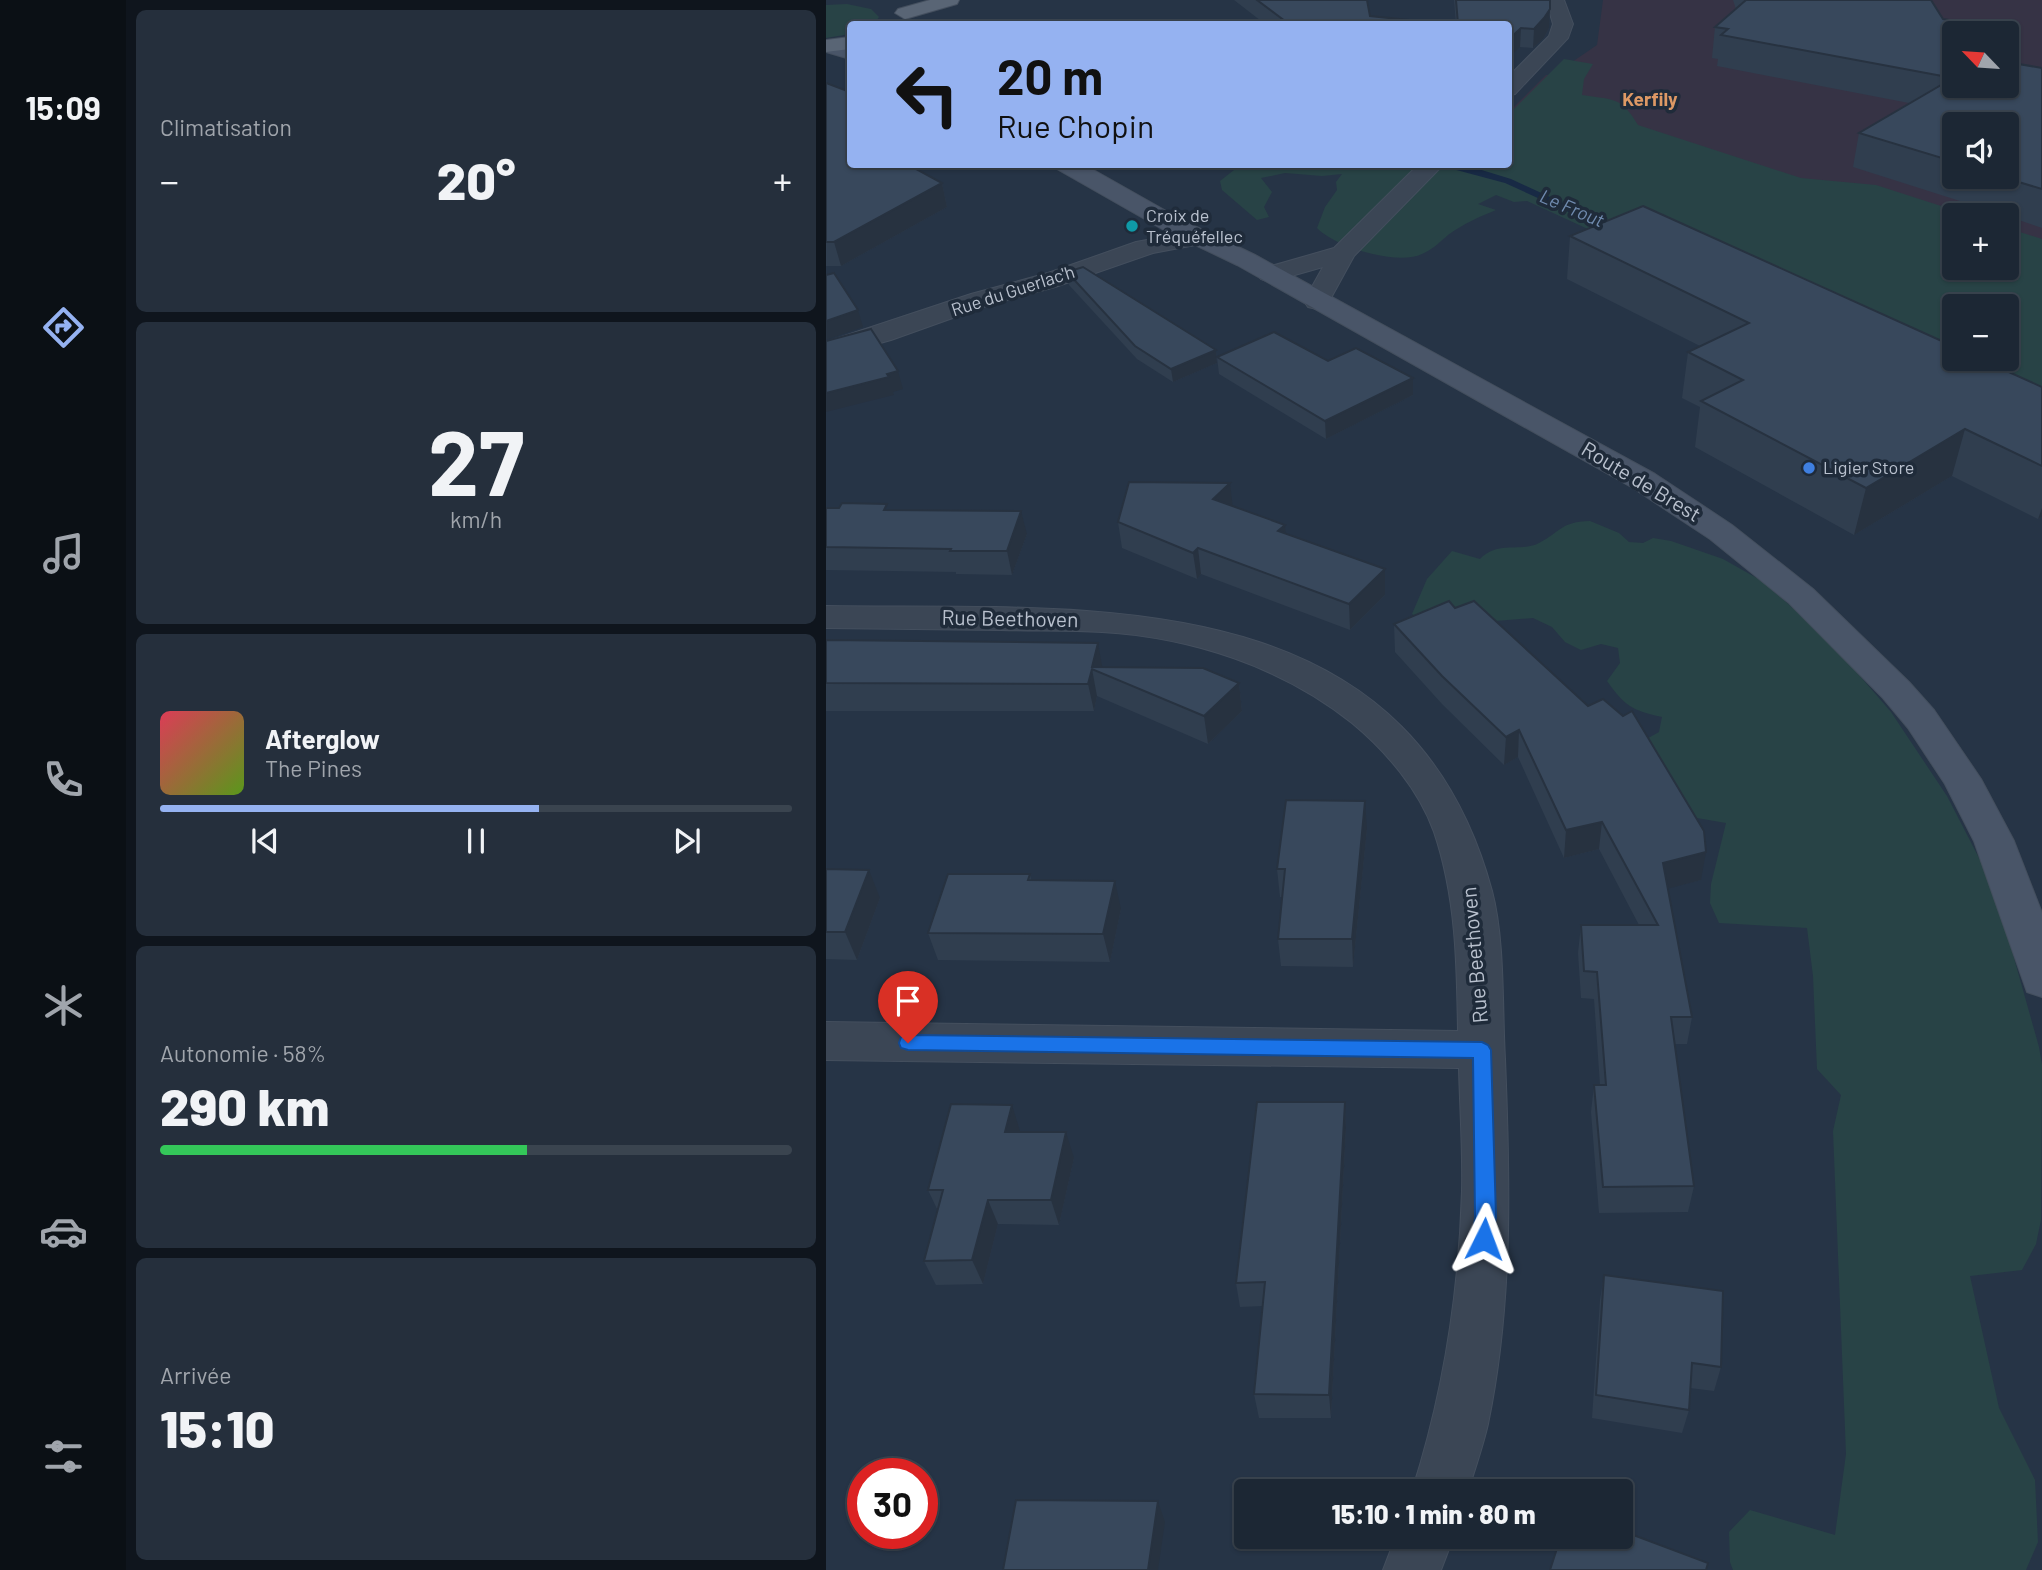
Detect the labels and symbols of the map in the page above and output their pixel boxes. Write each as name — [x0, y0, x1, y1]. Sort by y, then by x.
north arrow — [1942, 21, 2020, 98]
district label: Kerfily — [1622, 87, 1678, 110]
water label: Le Frout — [1537, 184, 1608, 231]
place label: Croix de Tréquéfellec — [1146, 204, 1243, 247]
marker: Croix de Tréquéfellec — [1124, 218, 1140, 234]
street label: Rue du Guerlac'h — [948, 260, 1077, 320]
street label: Route de Brest — [1578, 435, 1706, 526]
place label: Ligier Store — [1823, 456, 1914, 478]
marker: Ligier Store — [1801, 460, 1817, 476]
street label: Rue Beethoven — [941, 604, 1079, 631]
street label: Rue Beethoven — [1455, 886, 1492, 1024]
pin — [878, 971, 938, 1043]
position arrow — [1447, 1202, 1521, 1276]
speed limit sign: 30 — [847, 1458, 938, 1549]

